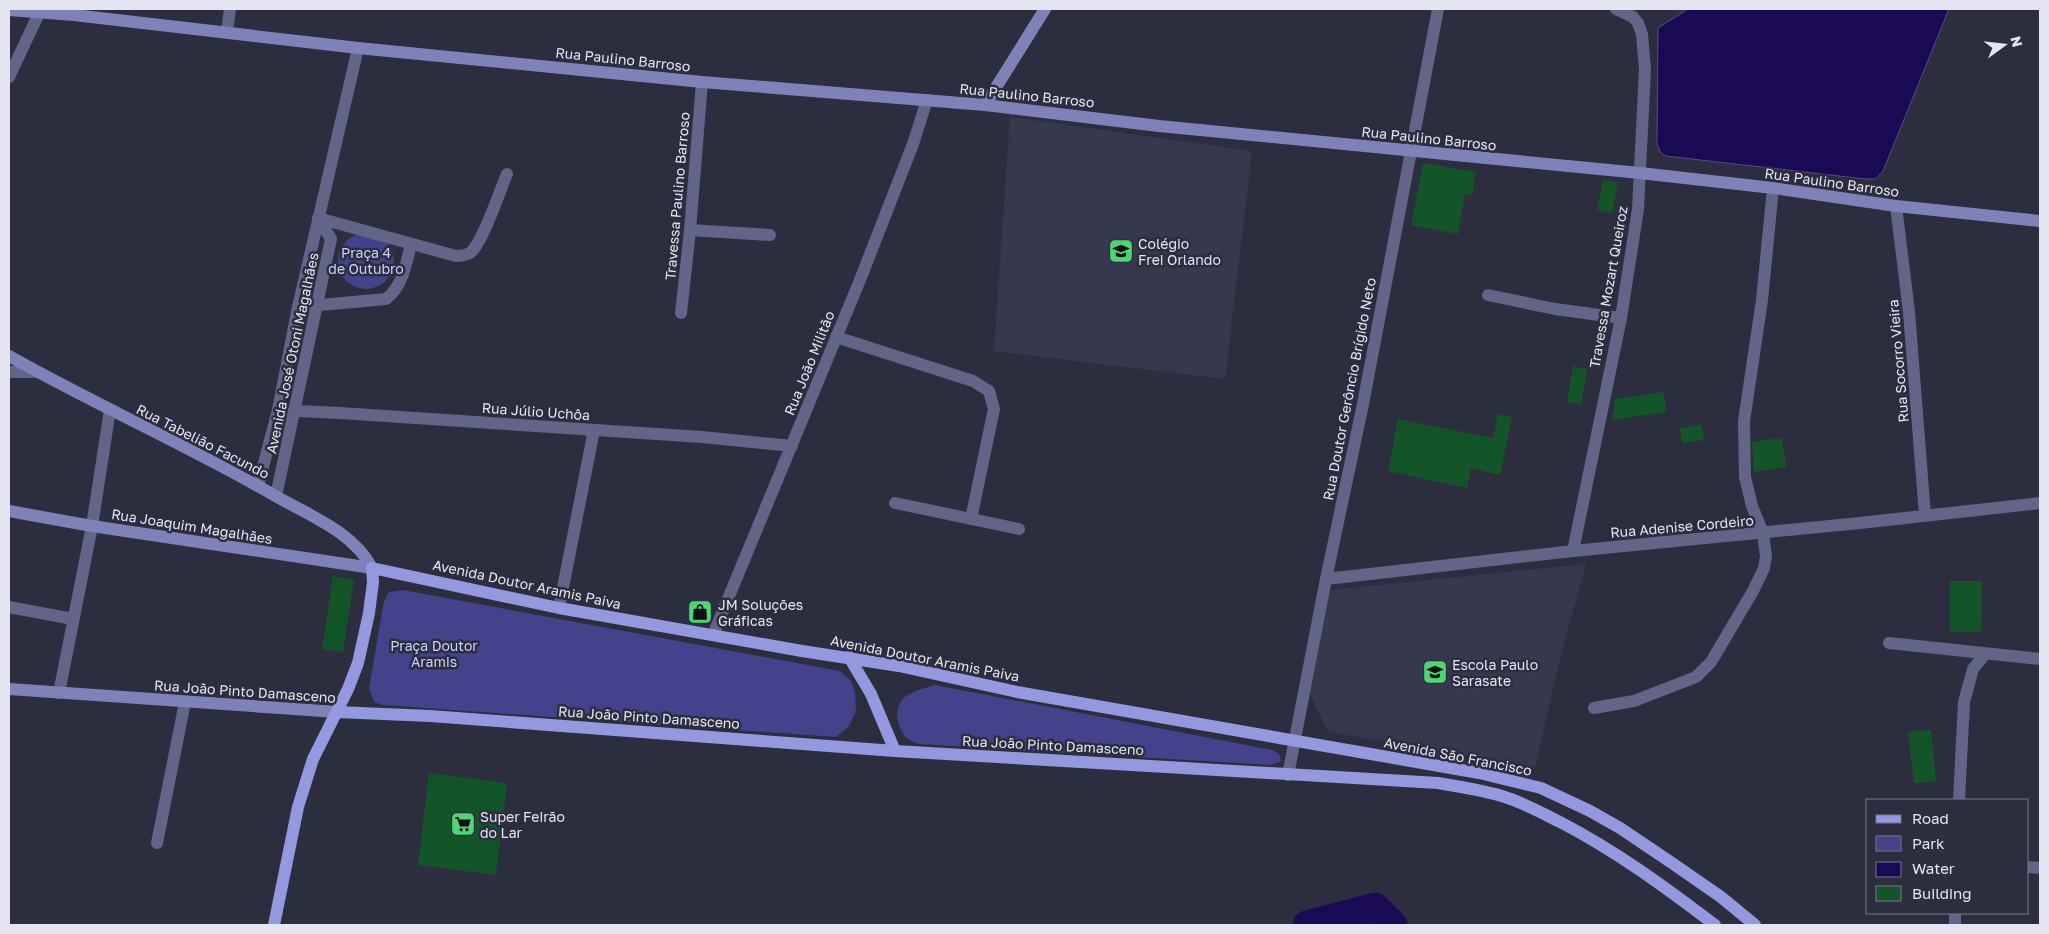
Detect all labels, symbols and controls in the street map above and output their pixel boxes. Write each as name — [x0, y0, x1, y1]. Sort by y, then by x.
north arrow — [1979, 20, 2029, 70]
text: N — [2007, 34, 2027, 49]
street label: Rua Paulino Barroso — [555, 43, 691, 75]
street label: Rua Paulino Barroso — [959, 79, 1095, 111]
street label: Travessa Paulino Barroso — [661, 111, 693, 281]
street label: Rua Paulino Barroso — [1361, 122, 1497, 154]
street label: Rua Paulino Barroso — [1764, 164, 1900, 200]
street label: Travessa Mozart Queiroz — [1585, 205, 1631, 369]
place label: Colégio Frei Orlando — [1138, 235, 1221, 268]
school or university icon: Colégio Frei Orlando — [1108, 238, 1134, 264]
park label: Praça 4 de Outubro — [328, 244, 404, 277]
street label: Avenida José Otoni Magalhães — [262, 251, 322, 455]
street label: Rua Doutor Gerôncio Brígido Neto — [1319, 276, 1379, 502]
street label: Rua Socorro Vieira — [1884, 299, 1912, 423]
street label: Rua João Militão — [780, 308, 838, 418]
street label: Rua Júlio Uchôa — [481, 399, 591, 423]
street label: Rua Tabelião Facundo — [134, 400, 272, 482]
street label: Rua Joaquim Magalhães — [110, 505, 274, 547]
street label: Rua Adenise Cordeiro — [1610, 511, 1754, 541]
street label: Avenida Doutor Aramis Paiva — [431, 556, 623, 612]
place label: JM Soluções Gráficas — [718, 596, 803, 629]
shop icon: JM Soluções Gráficas — [687, 599, 713, 625]
street label: Avenida Doutor Aramis Paiva — [829, 631, 1021, 685]
park label: Praça Doutor Aramis — [390, 637, 478, 670]
place label: Escola Paulo Sarasate — [1452, 656, 1538, 689]
school or university icon: Escola Paulo Sarasate — [1422, 659, 1448, 685]
street label: Rua João Pinto Damasceno — [154, 676, 336, 706]
street label: Rua João Pinto Damasceno — [558, 702, 740, 732]
street label: Rua João Pinto Damasceno — [962, 732, 1144, 758]
street label: Avenida São Francisco — [1383, 733, 1533, 779]
legend — [1866, 799, 2029, 914]
place label: Super Feirão do Lar — [480, 808, 565, 841]
text: Road — [1912, 809, 1949, 827]
supermarket icon: Super Feirão do Lar — [450, 811, 476, 837]
text: Park — [1912, 834, 1945, 852]
text: Water — [1912, 859, 1955, 877]
text: Building — [1912, 884, 1972, 902]

